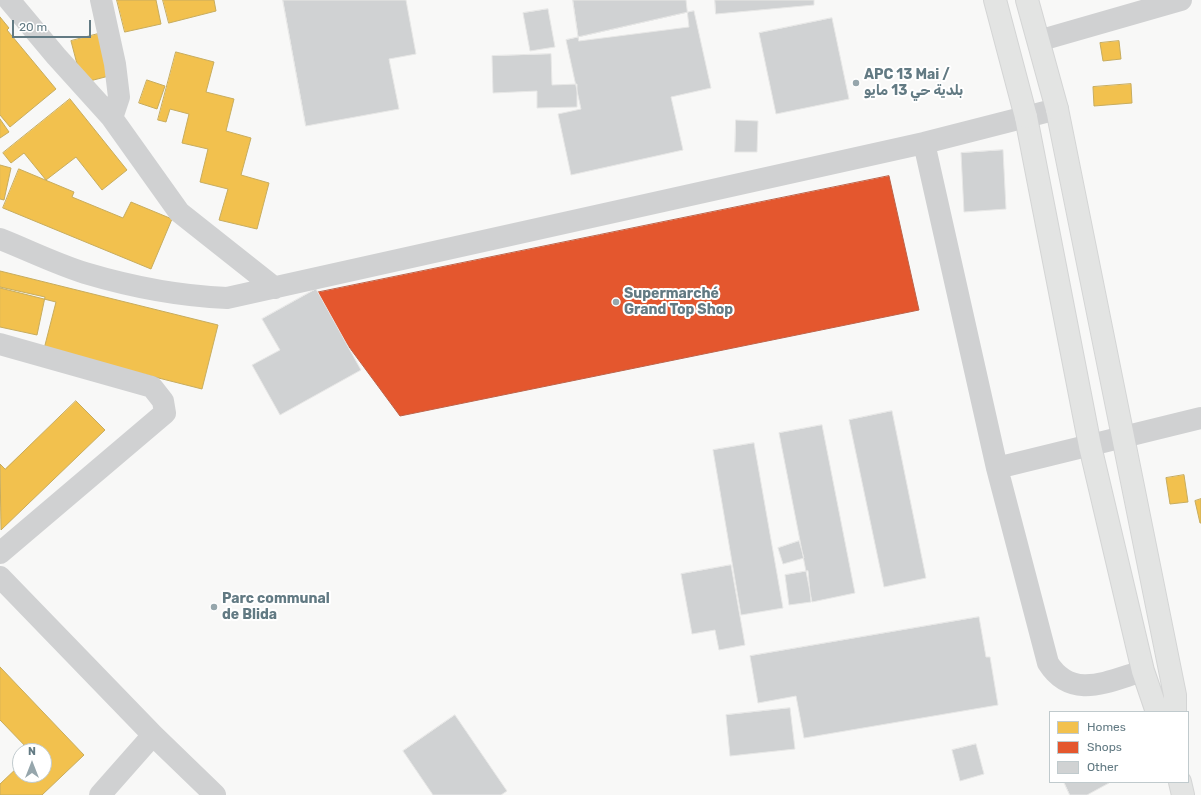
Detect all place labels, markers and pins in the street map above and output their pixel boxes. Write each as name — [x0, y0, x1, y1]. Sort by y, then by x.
place label: APC 13 Mai / بلدية حي 13 مايو — [864, 67, 963, 100]
marker: APC 13 Mai / بلدية حي 13 مايو — [851, 78, 861, 88]
place label: Supermarché Grand Top Shop — [624, 286, 733, 318]
marker: Supermarché Grand Top Shop — [611, 297, 621, 307]
place label: Parc communal de Blida — [222, 591, 330, 624]
marker: Parc communal de Blida — [209, 602, 219, 612]

